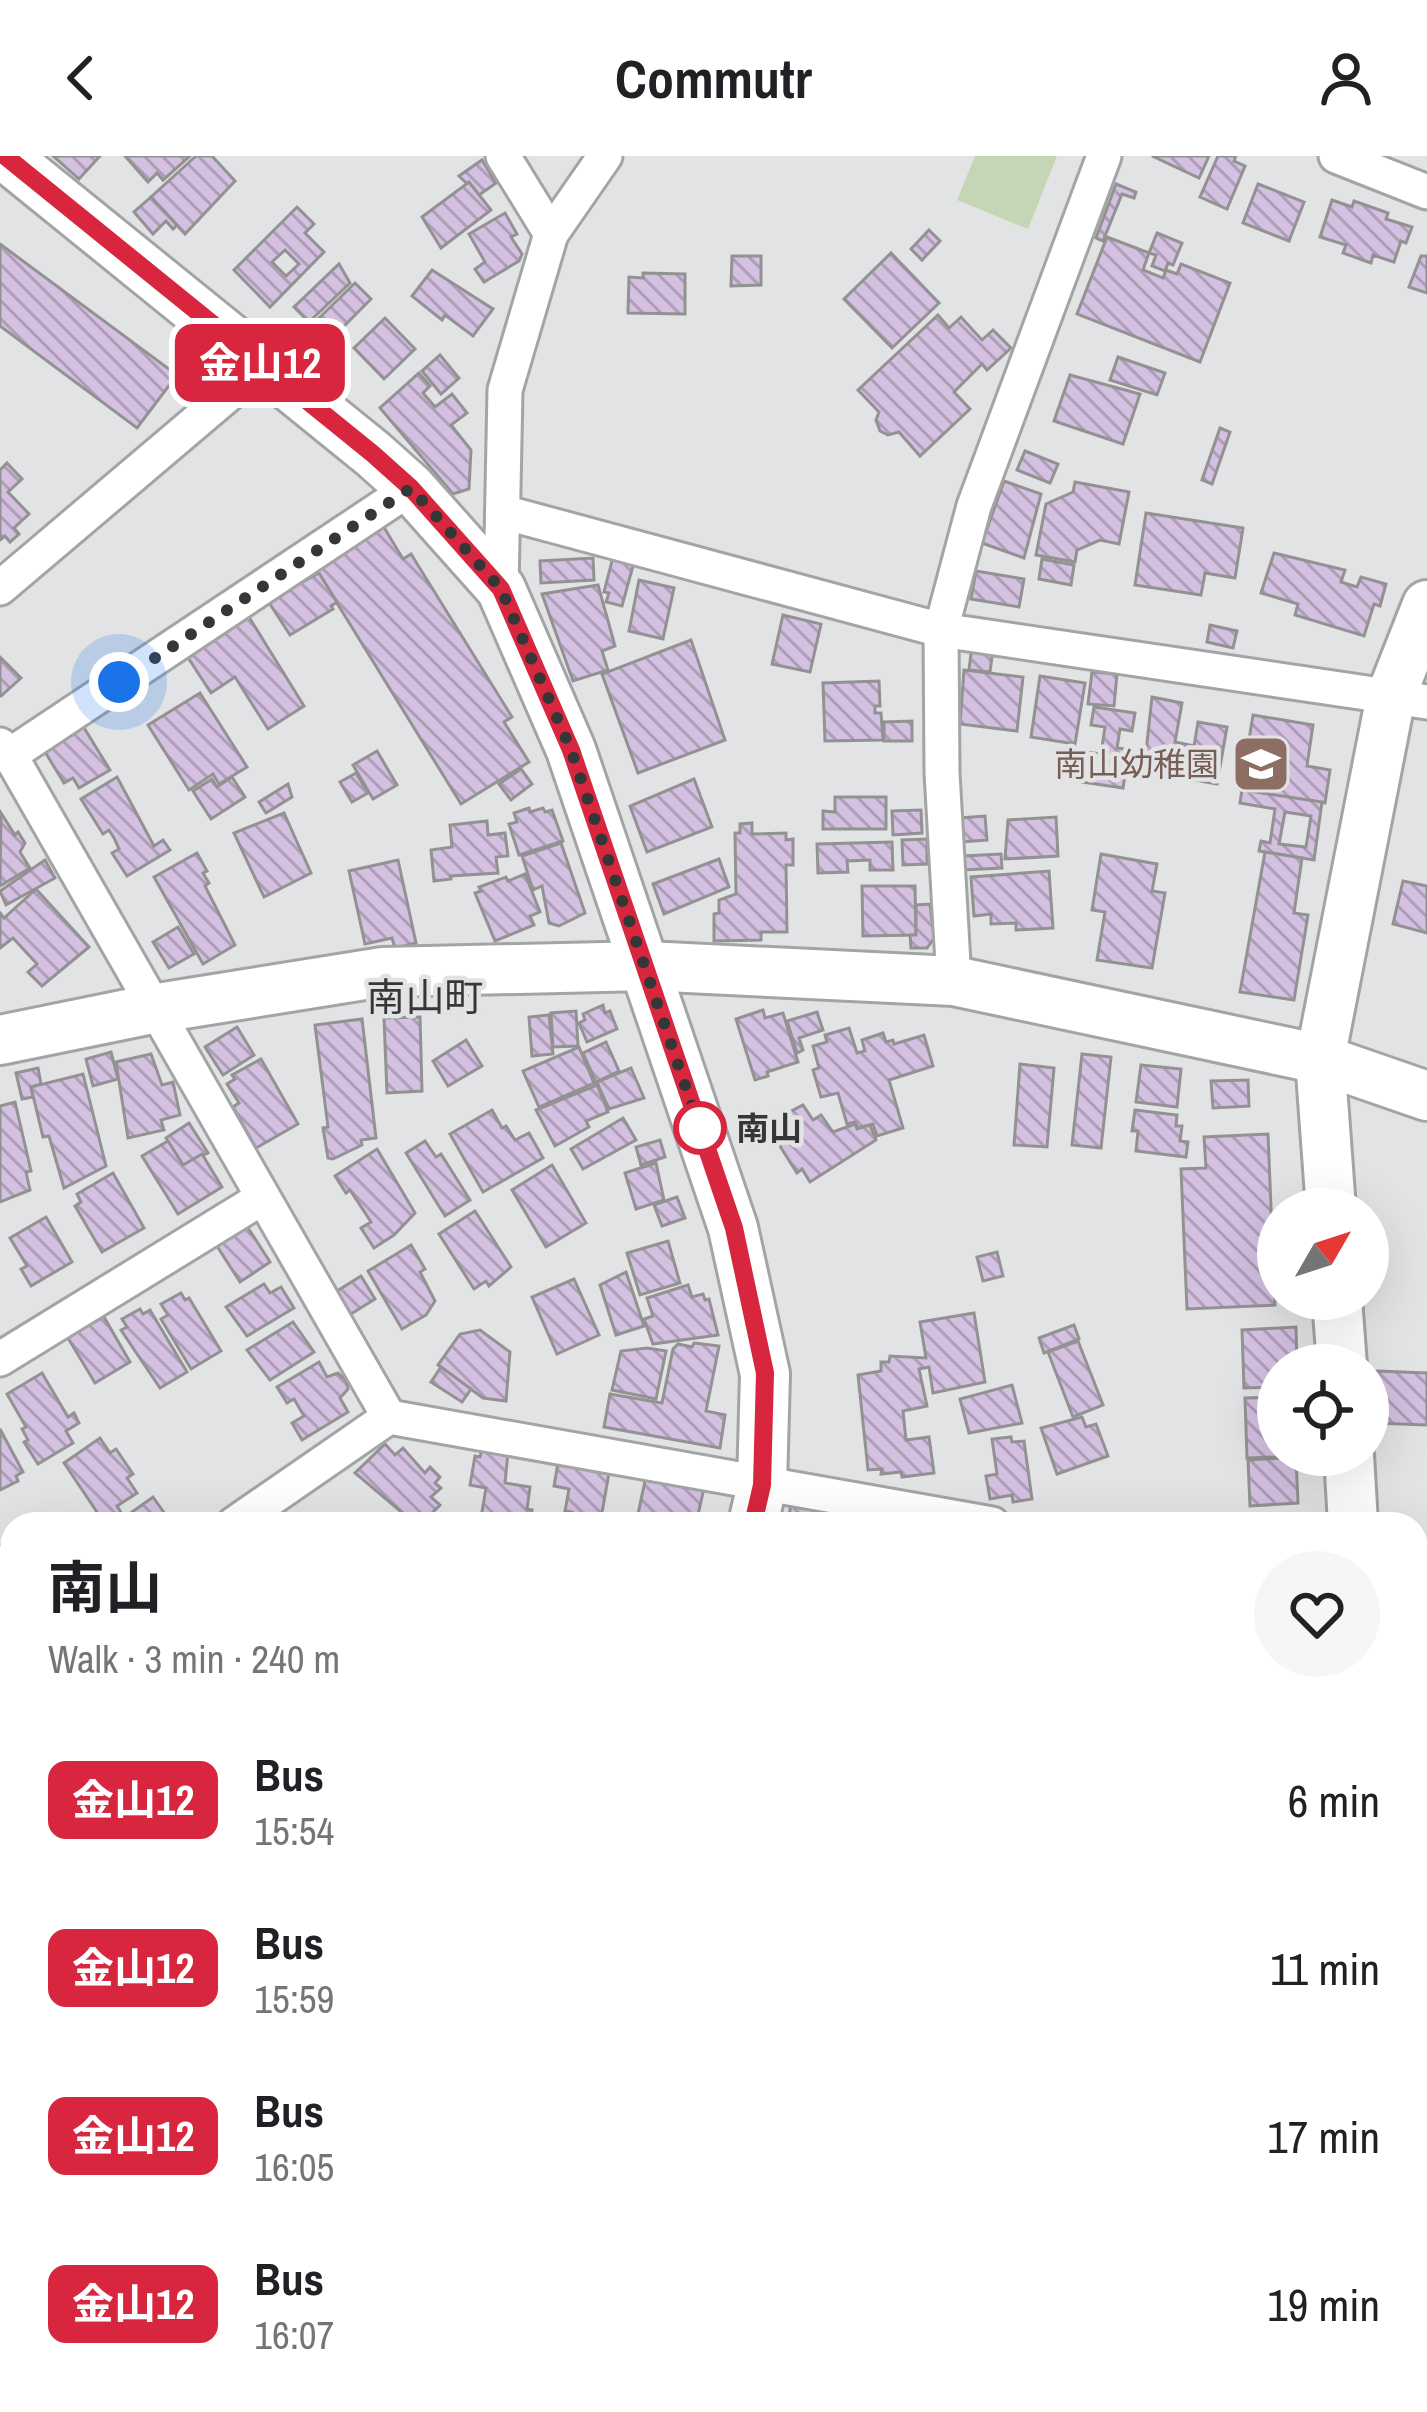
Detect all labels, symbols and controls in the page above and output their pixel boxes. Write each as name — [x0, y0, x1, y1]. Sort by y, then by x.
text: Commutr — [615, 42, 812, 115]
icon: back — [48, 45, 114, 111]
icon: person — [1313, 45, 1379, 111]
line badge: 金山12 — [176, 324, 344, 402]
text: 金山12 — [199, 335, 321, 391]
your location — [89, 652, 149, 712]
school or university icon: 南山幼稚園 — [1230, 733, 1292, 795]
place label: 南山幼稚園 — [1054, 742, 1219, 786]
district label: 南山町 — [366, 971, 484, 1023]
marker: 南山 — [675, 1103, 725, 1153]
place label: 南山 — [736, 1106, 802, 1150]
north arrow — [1257, 1188, 1389, 1320]
map controls — [1257, 1188, 1389, 1476]
button: locate — [1257, 1344, 1389, 1476]
text: 南山 — [48, 1549, 162, 1626]
button: heart — [1254, 1551, 1380, 1677]
text: Walk · 3 min · 240 m — [48, 1633, 340, 1685]
text: Bus — [254, 1744, 324, 1805]
text: 6 min — [1288, 1770, 1380, 1831]
text: 金山12 — [72, 1772, 194, 1828]
text: 15:54 — [254, 1805, 334, 1857]
text: Bus — [254, 1912, 324, 1973]
text: 11 min — [1270, 1938, 1380, 1999]
text: 金山12 — [72, 1940, 194, 1996]
text: 15:59 — [254, 1973, 334, 2025]
text: Bus — [254, 2080, 324, 2141]
text: 17 min — [1267, 2106, 1380, 2167]
text: 金山12 — [72, 2108, 194, 2164]
text: 16:05 — [254, 2141, 334, 2193]
text: Bus — [254, 2248, 324, 2309]
text: 19 min — [1267, 2274, 1380, 2335]
text: 金山12 — [72, 2276, 194, 2332]
text: 16:07 — [254, 2309, 334, 2361]

